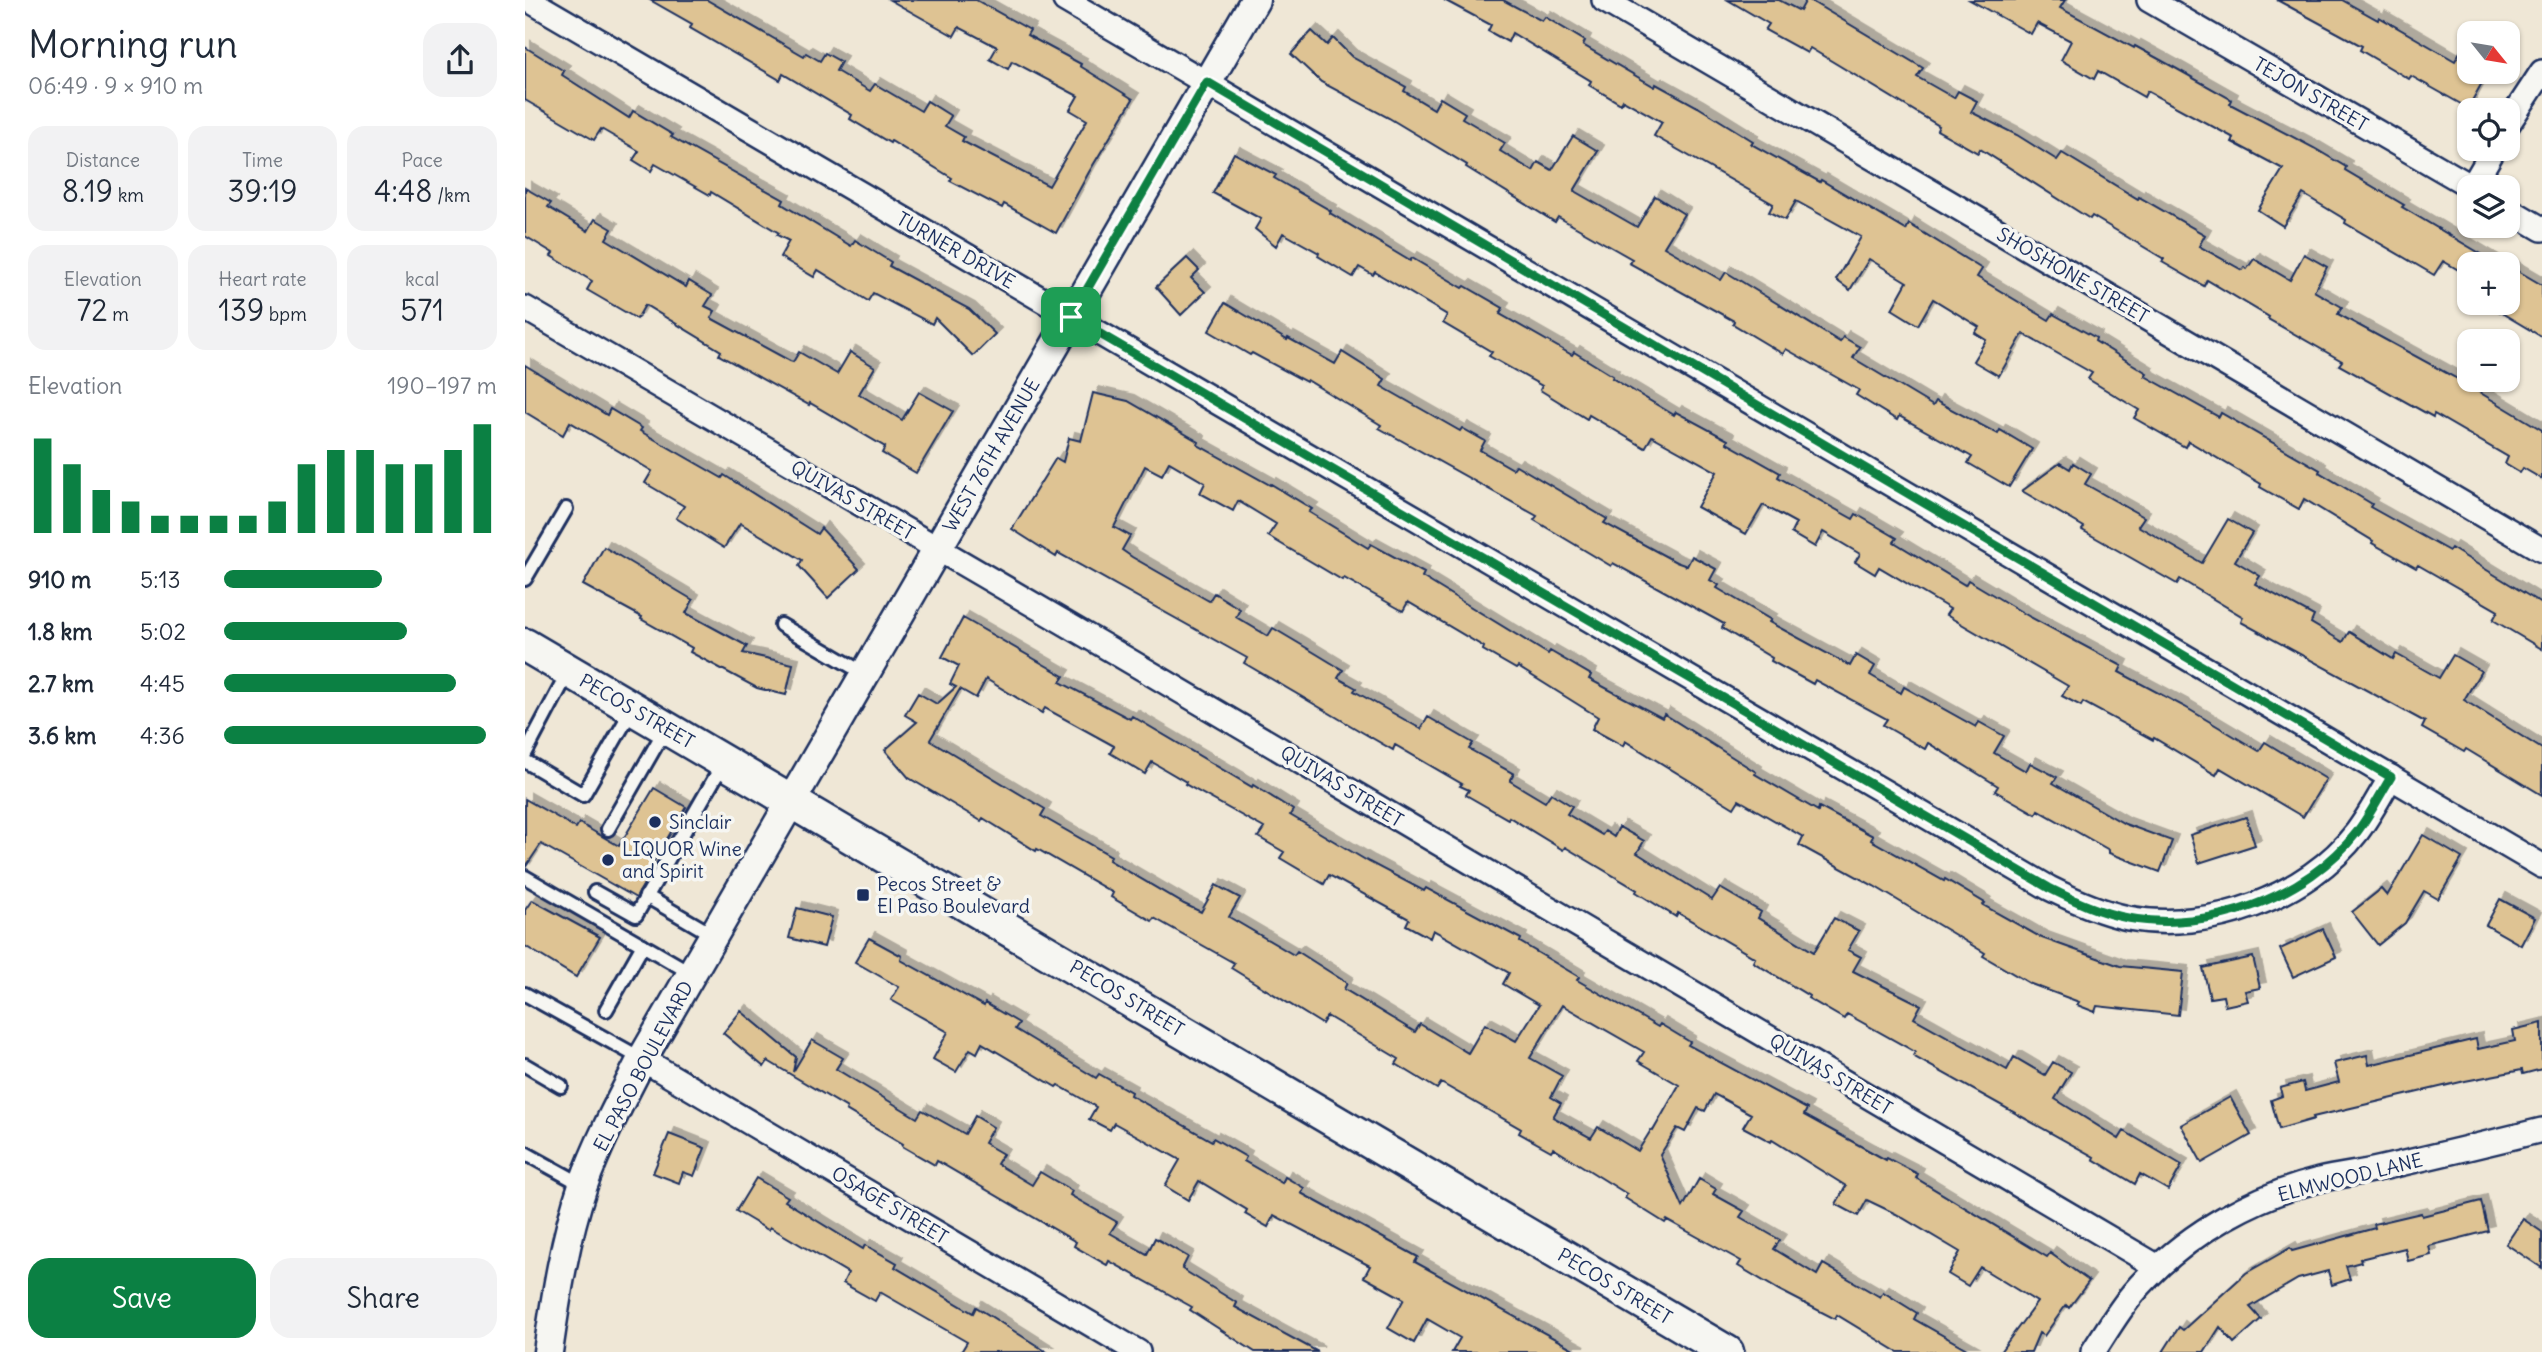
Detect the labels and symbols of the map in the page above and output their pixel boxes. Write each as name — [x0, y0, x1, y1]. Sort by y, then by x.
north arrow — [2457, 21, 2520, 84]
street label: TEJON STREET — [2250, 52, 2373, 136]
street label: TURNER DRIVE — [892, 206, 1020, 294]
street label: SHOSHONE STREET — [1993, 222, 2153, 328]
pin — [1041, 287, 1101, 347]
street label: WEST 76TH AVENUE — [937, 374, 1045, 536]
street label: QUIVAS STREET — [787, 455, 919, 545]
street label: PECOS STREET — [575, 668, 699, 754]
street label: QUIVAS STREET — [1276, 740, 1408, 832]
place label: Sinclair — [669, 810, 732, 834]
marker: Sinclair — [647, 814, 663, 830]
place label: LIQUOR Wine and Spirit — [622, 837, 742, 883]
marker: LIQUOR Wine and Spirit — [600, 852, 616, 868]
place label: Pecos Street & El Paso Boulevard — [877, 872, 1030, 918]
marker: Pecos Street & El Paso Boulevard — [855, 887, 871, 903]
street label: PECOS STREET — [1066, 954, 1189, 1042]
street label: EL PASO BOULEVARD — [588, 977, 698, 1155]
street label: QUIVAS STREET — [1765, 1028, 1897, 1120]
street label: ELMWOOD LANE — [2275, 1147, 2425, 1207]
street label: OSAGE STREET — [827, 1161, 953, 1249]
street label: PECOS STREET — [1554, 1242, 1677, 1330]

